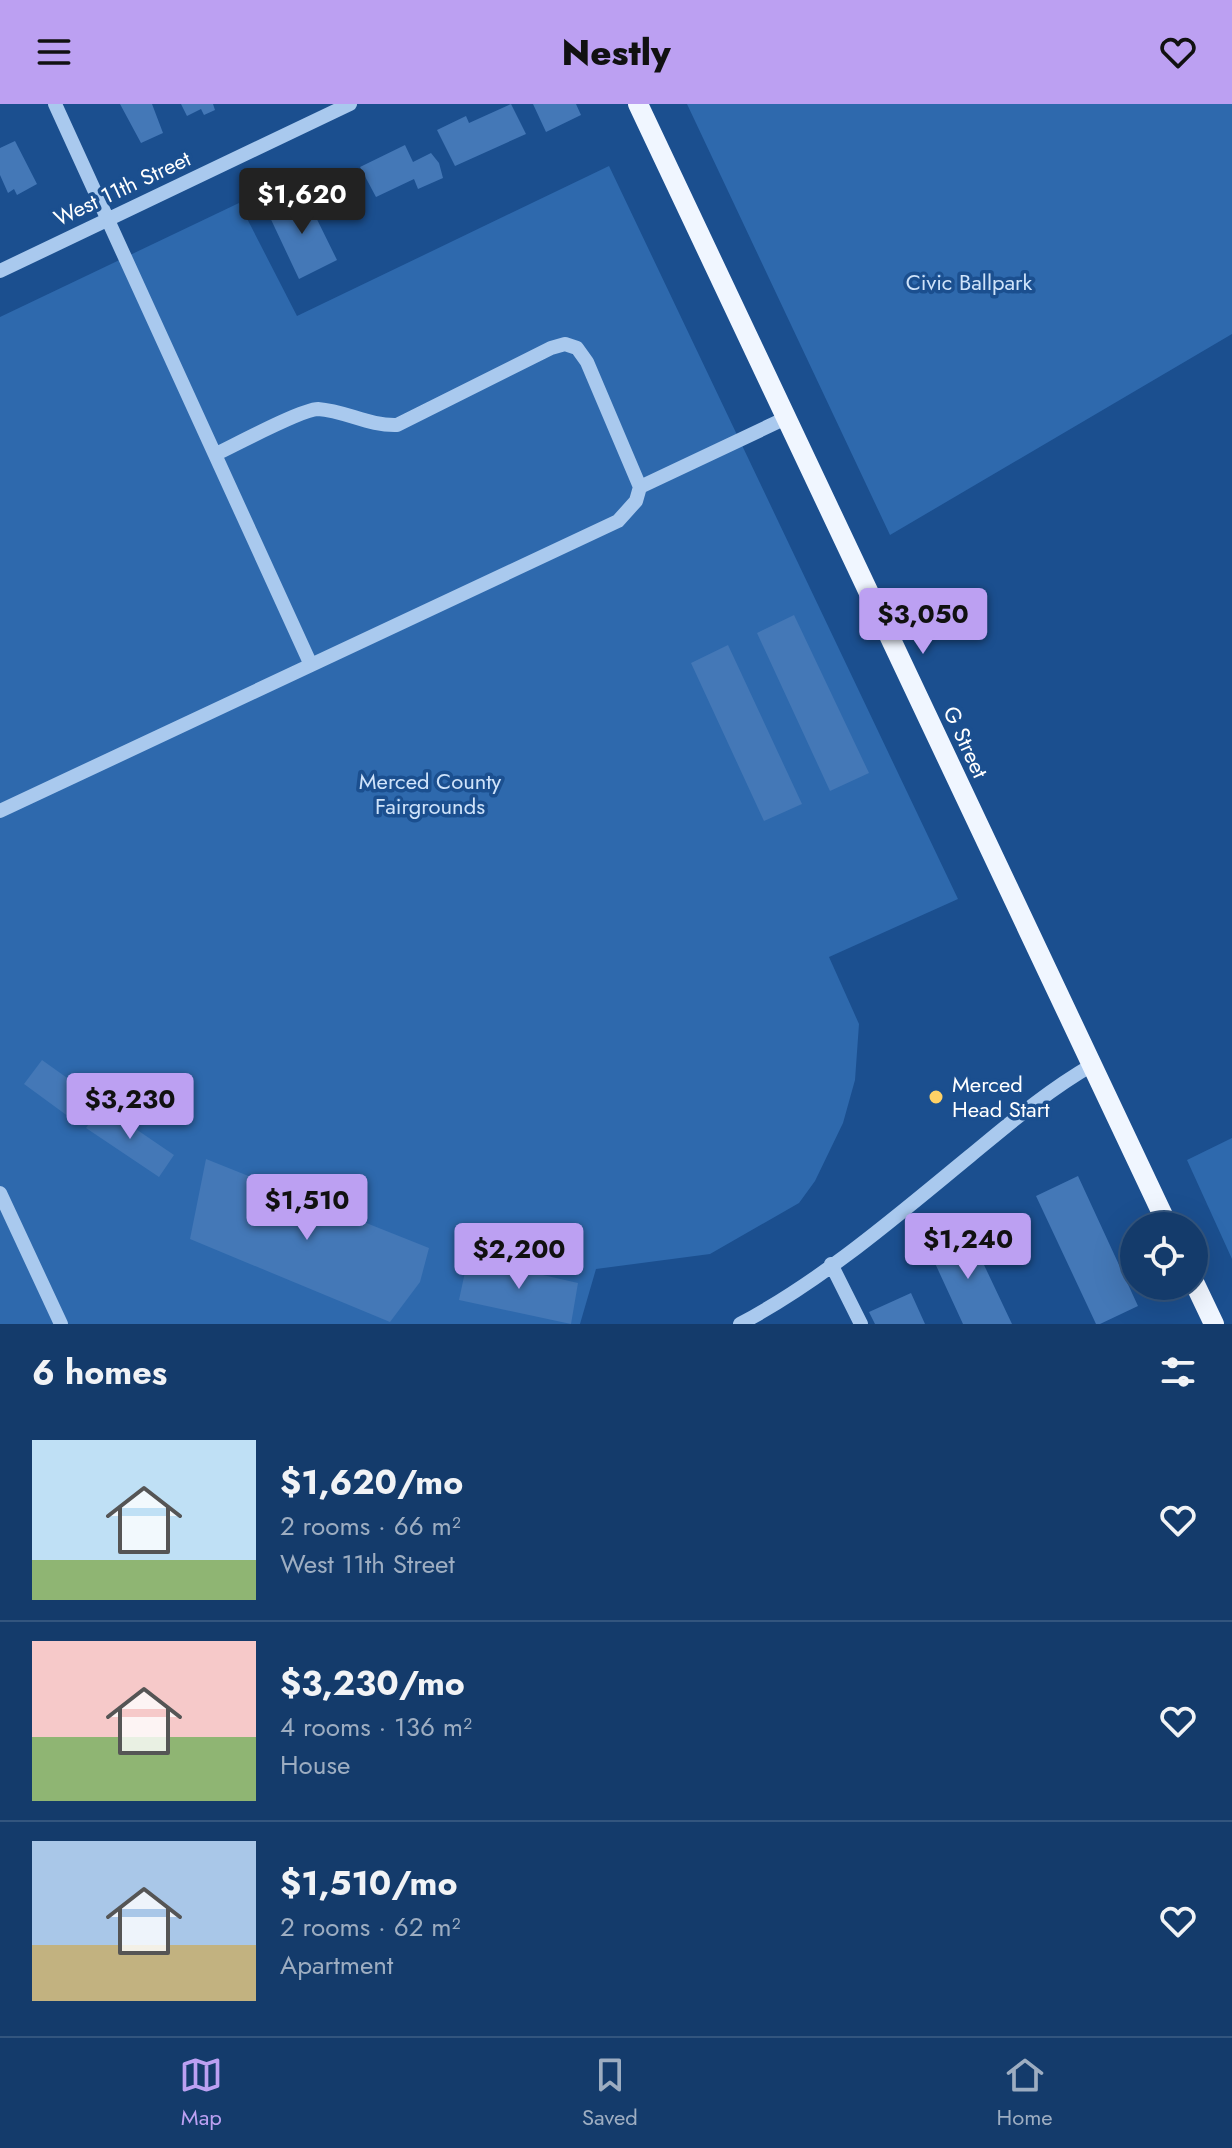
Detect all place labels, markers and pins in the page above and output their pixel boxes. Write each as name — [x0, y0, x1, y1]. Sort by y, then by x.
pin: $1,620 — [237, 168, 367, 236]
pin: $3,050 — [858, 588, 988, 656]
place label: Merced Head Start — [952, 1068, 1050, 1125]
pin: $3,230 — [65, 1073, 195, 1141]
marker: Merced Head Start — [927, 1088, 945, 1106]
pin: $1,510 — [242, 1174, 372, 1242]
pin: $1,240 — [903, 1213, 1033, 1281]
pin: $2,200 — [454, 1223, 584, 1291]

